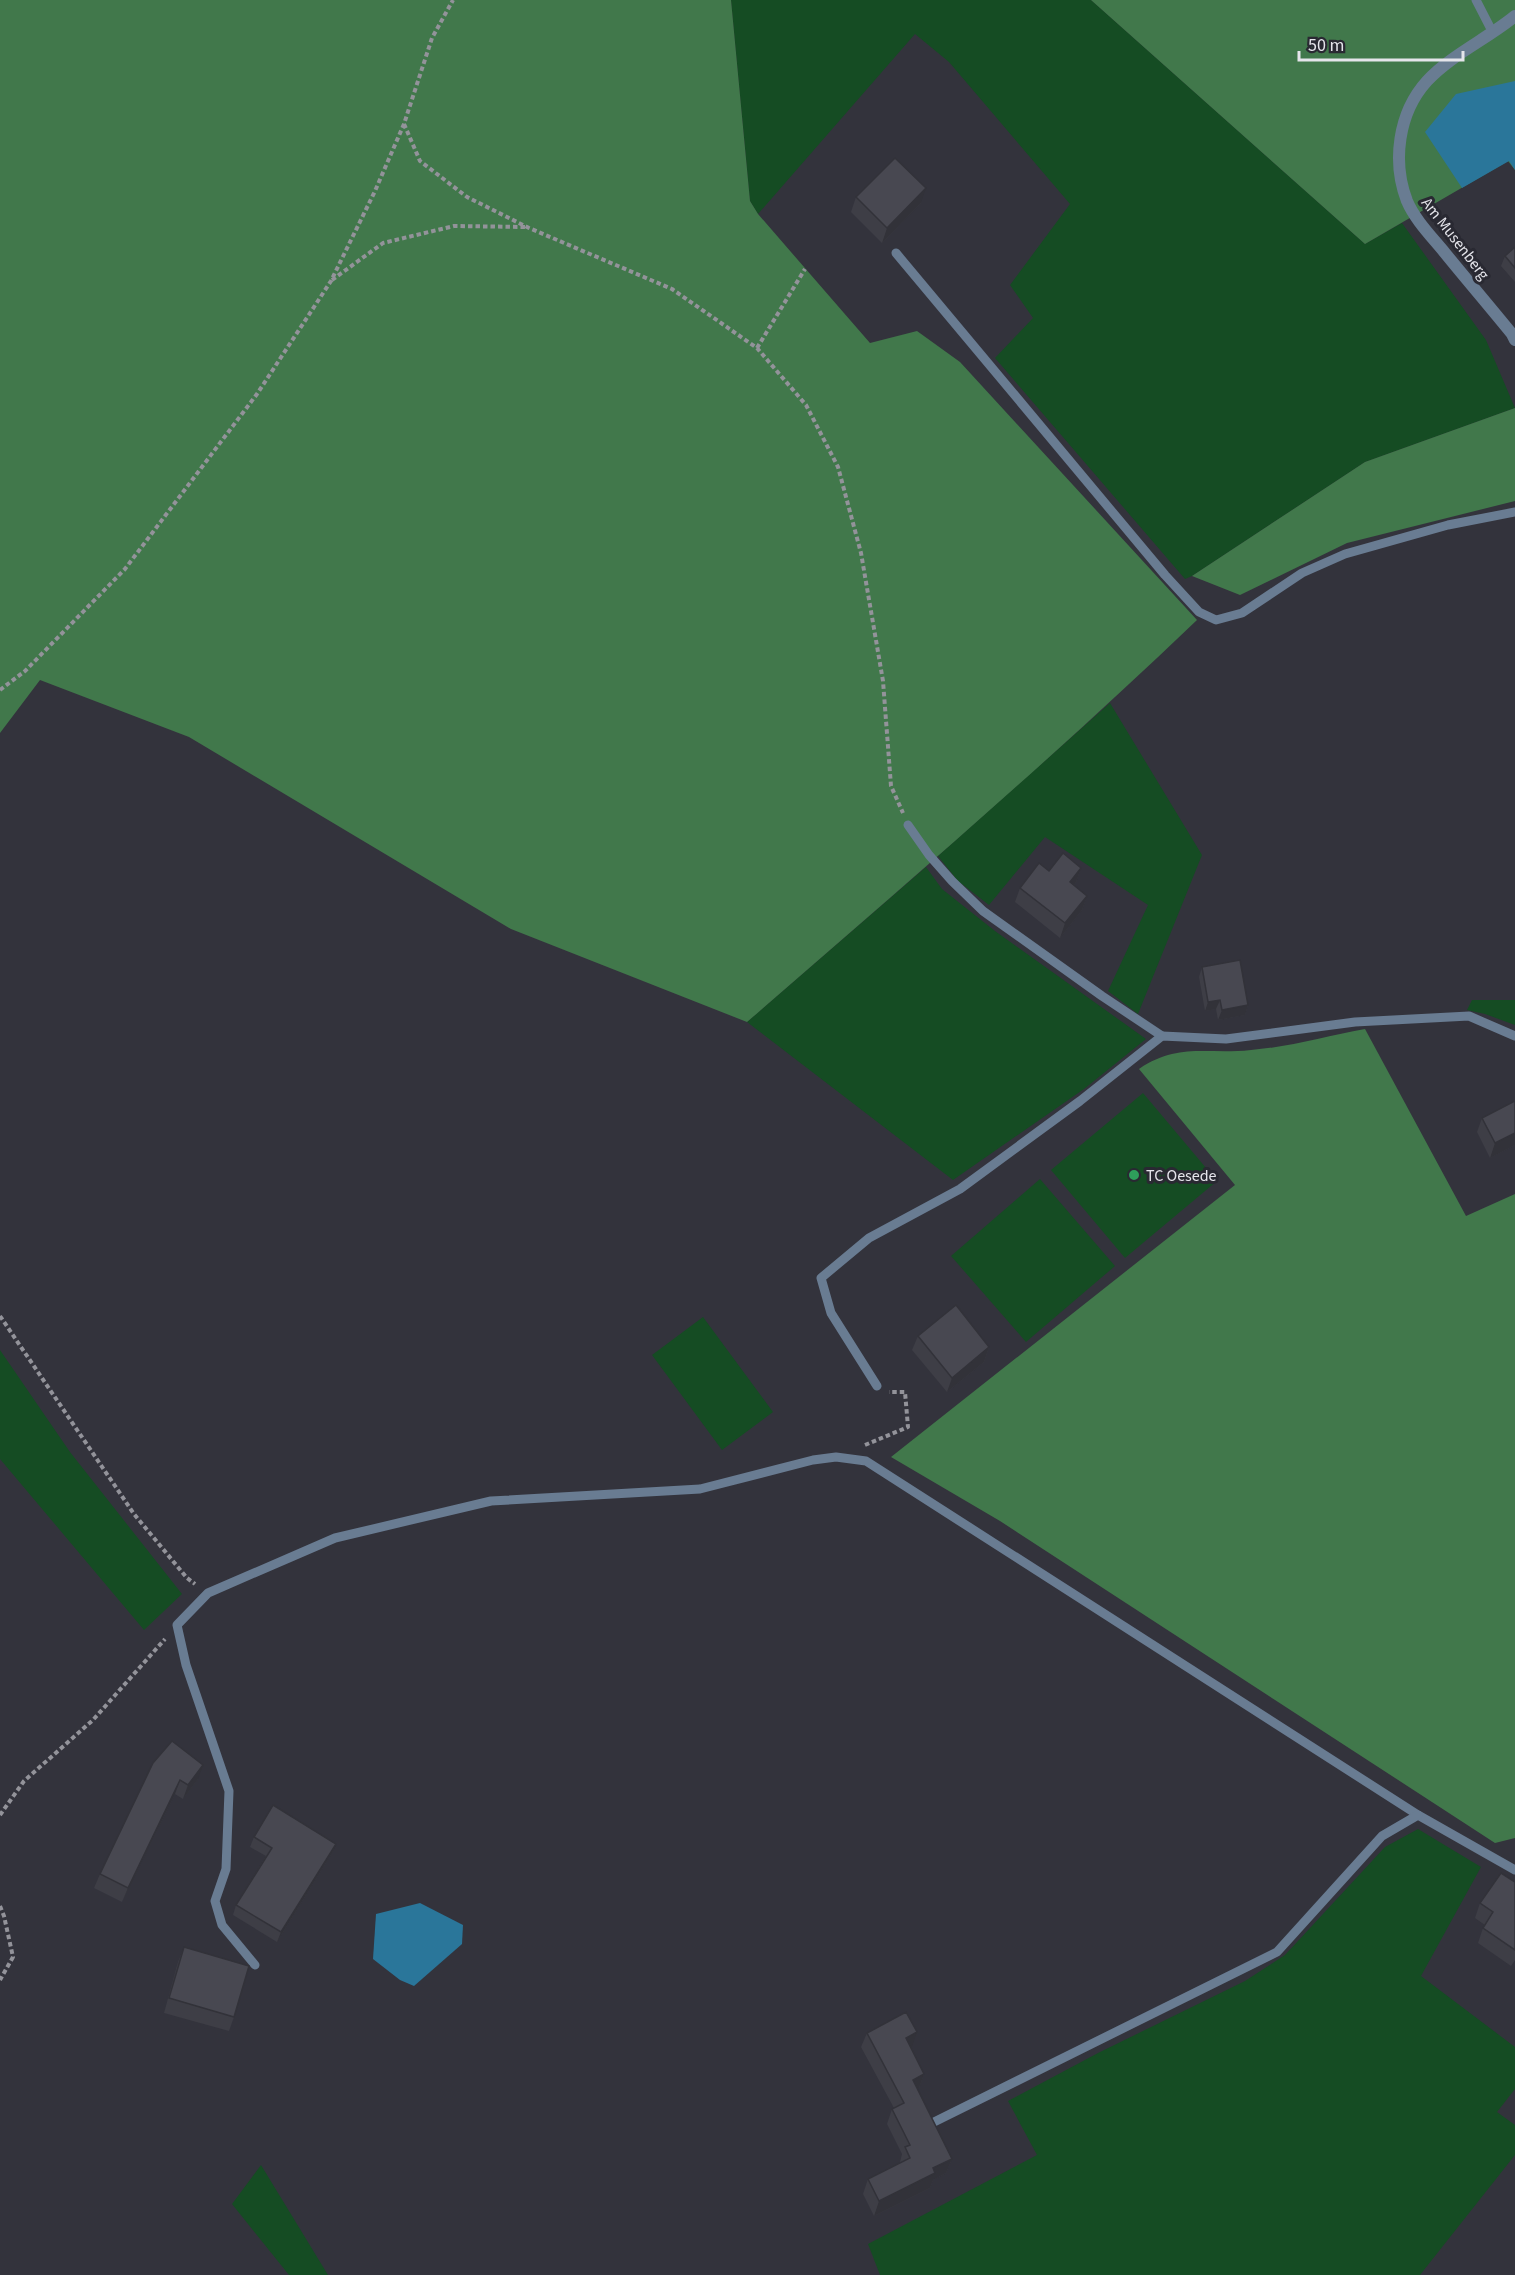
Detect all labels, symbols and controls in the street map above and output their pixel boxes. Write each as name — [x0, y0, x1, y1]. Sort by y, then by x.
scale bar — [1299, 24, 1462, 62]
text: 50 m — [1308, 33, 1344, 58]
street label: Am Musenberg — [1416, 193, 1494, 284]
place label: TC Oesede — [1146, 1165, 1217, 1187]
marker: TC Oesede — [1127, 1168, 1141, 1182]

